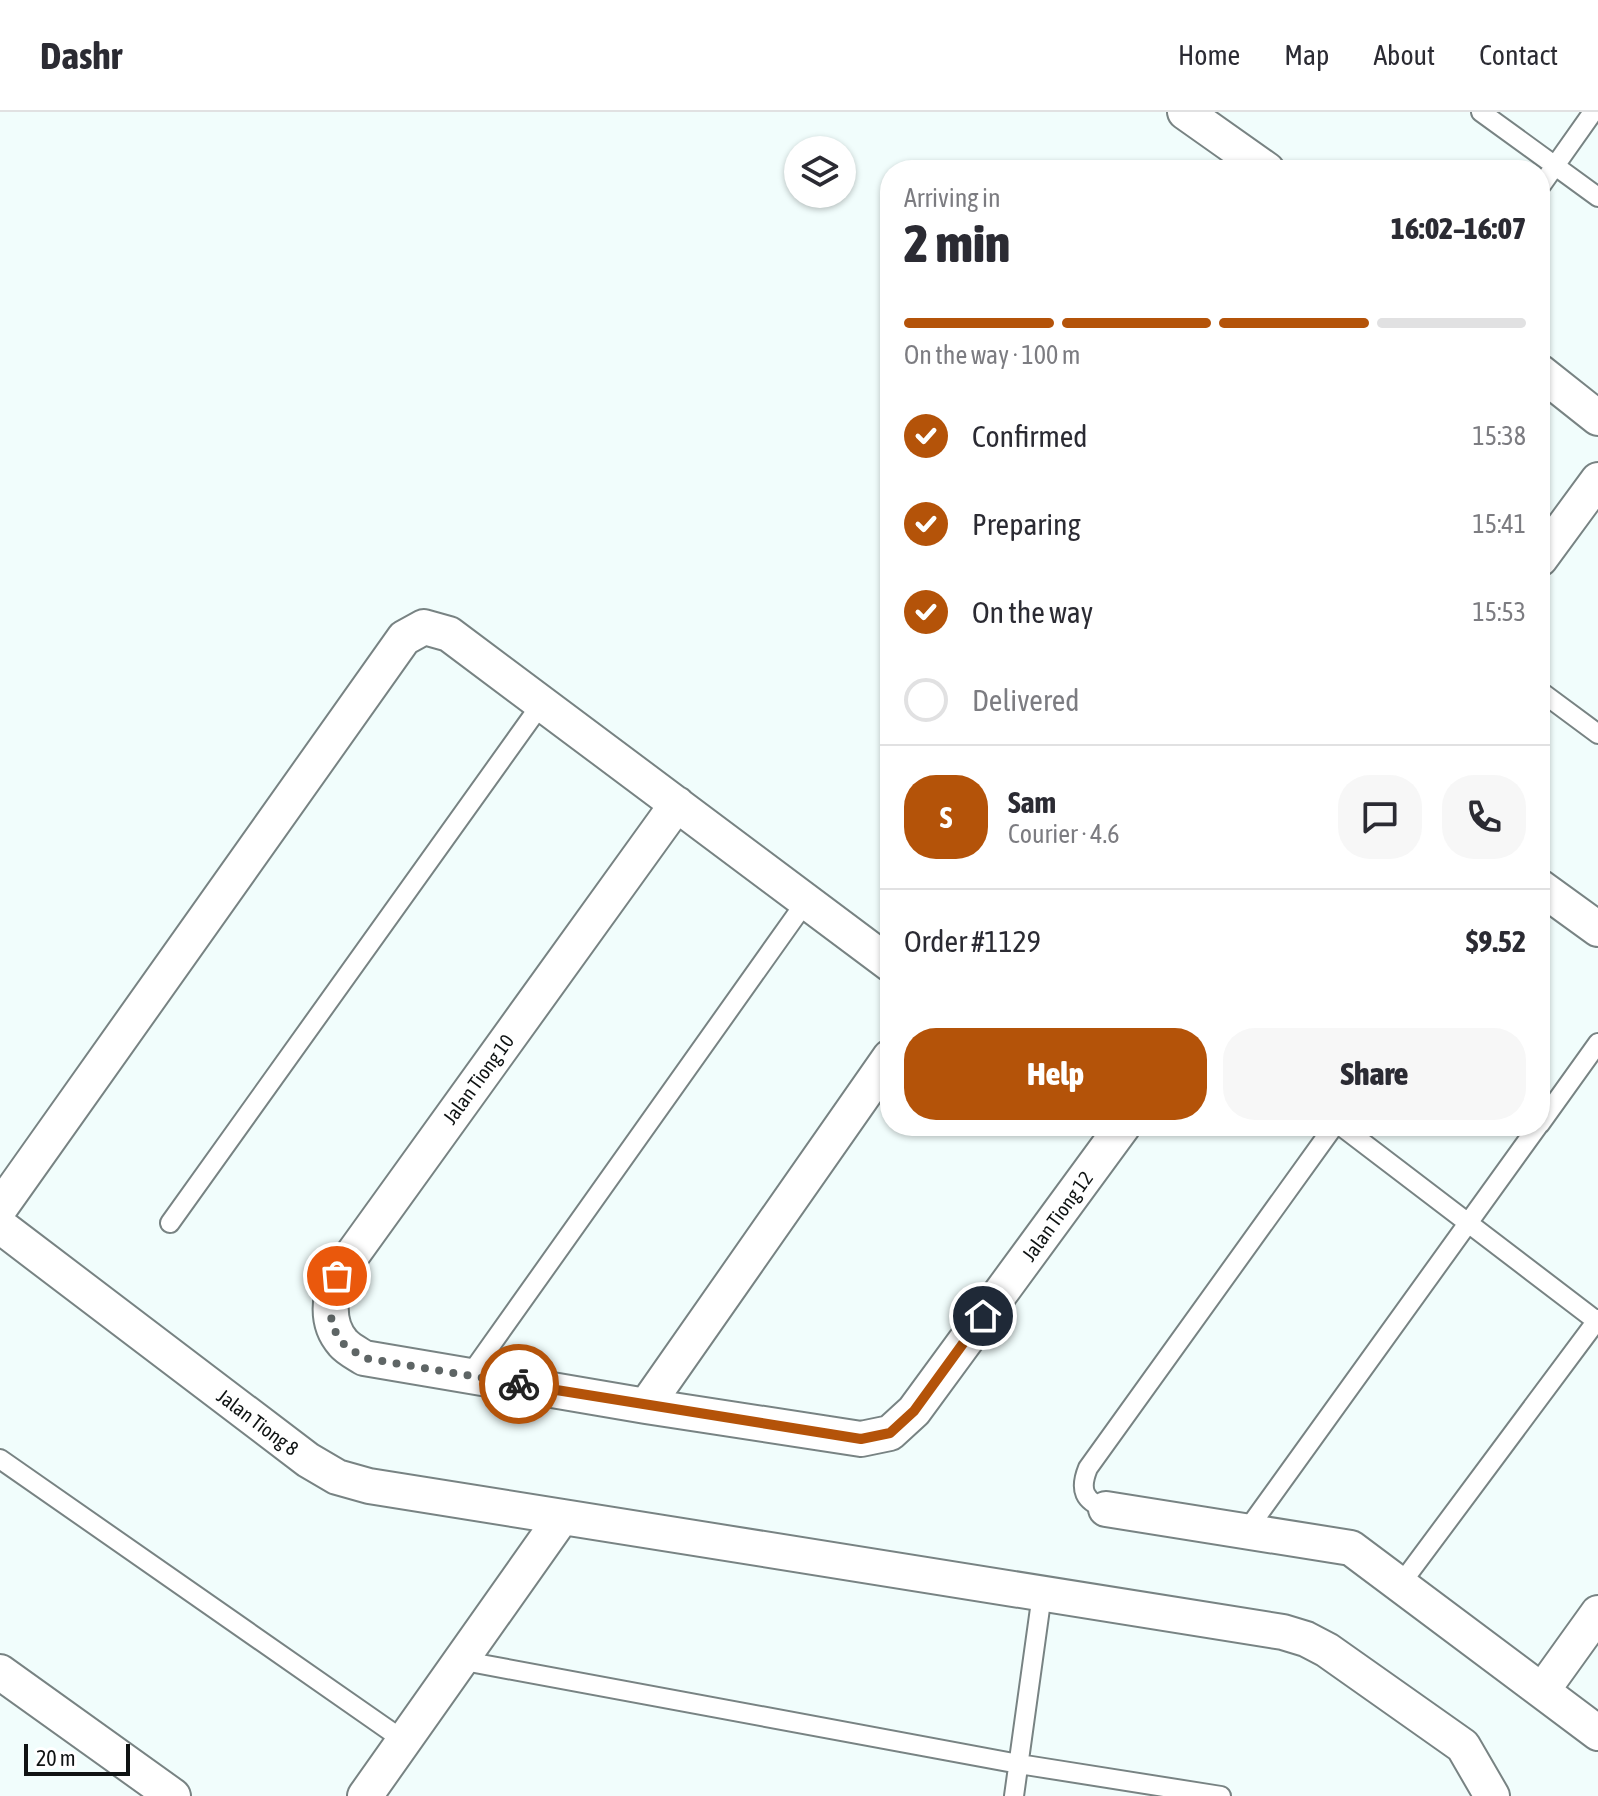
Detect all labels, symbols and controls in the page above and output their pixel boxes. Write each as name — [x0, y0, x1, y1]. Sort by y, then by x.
text: Dashr — [40, 34, 122, 77]
text: Home — [1178, 39, 1240, 71]
text: Map — [1284, 39, 1329, 71]
text: About — [1373, 39, 1435, 71]
text: Contact — [1479, 39, 1558, 71]
map controls — [784, 136, 856, 208]
button: layers — [784, 136, 856, 208]
text: Arriving in — [904, 183, 1001, 213]
text: 16:02–16:07 — [1391, 211, 1526, 245]
text: 2 min — [904, 213, 1010, 273]
text: On the way · 100 m — [904, 340, 1081, 370]
icon: check — [904, 414, 948, 458]
text: Confirmed — [972, 419, 1087, 453]
text: 15:38 — [1472, 421, 1526, 451]
icon: check — [904, 502, 948, 546]
text: Preparing — [972, 507, 1081, 541]
text: 15:41 — [1472, 509, 1526, 539]
icon: check — [904, 590, 948, 634]
text: On the way — [972, 595, 1093, 629]
text: 15:53 — [1472, 597, 1526, 627]
text: Delivered — [972, 683, 1080, 717]
button: chat — [1338, 775, 1422, 859]
button: phone — [1442, 775, 1526, 859]
text: Sam — [1008, 785, 1056, 819]
text: S — [940, 800, 952, 834]
text: Courier · 4.6 — [1008, 819, 1119, 849]
text: Order #1129 — [904, 924, 1041, 958]
text: $9.52 — [1466, 924, 1526, 958]
button: Help — [904, 1028, 1207, 1120]
button: Share — [1223, 1028, 1526, 1120]
street label: Jalan Tiong 10 — [438, 1030, 518, 1128]
street label: Jalan Tiong 12 — [1017, 1167, 1097, 1265]
pin — [303, 1242, 371, 1310]
icon: bag — [315, 1254, 359, 1298]
pin — [949, 1282, 1017, 1350]
icon: home — [961, 1294, 1005, 1338]
courier — [479, 1344, 559, 1424]
icon: bike — [497, 1362, 541, 1406]
street label: Jalan Tiong 8 — [213, 1384, 303, 1460]
scale bar — [24, 1740, 130, 1776]
text: 20 m — [36, 1745, 76, 1771]

